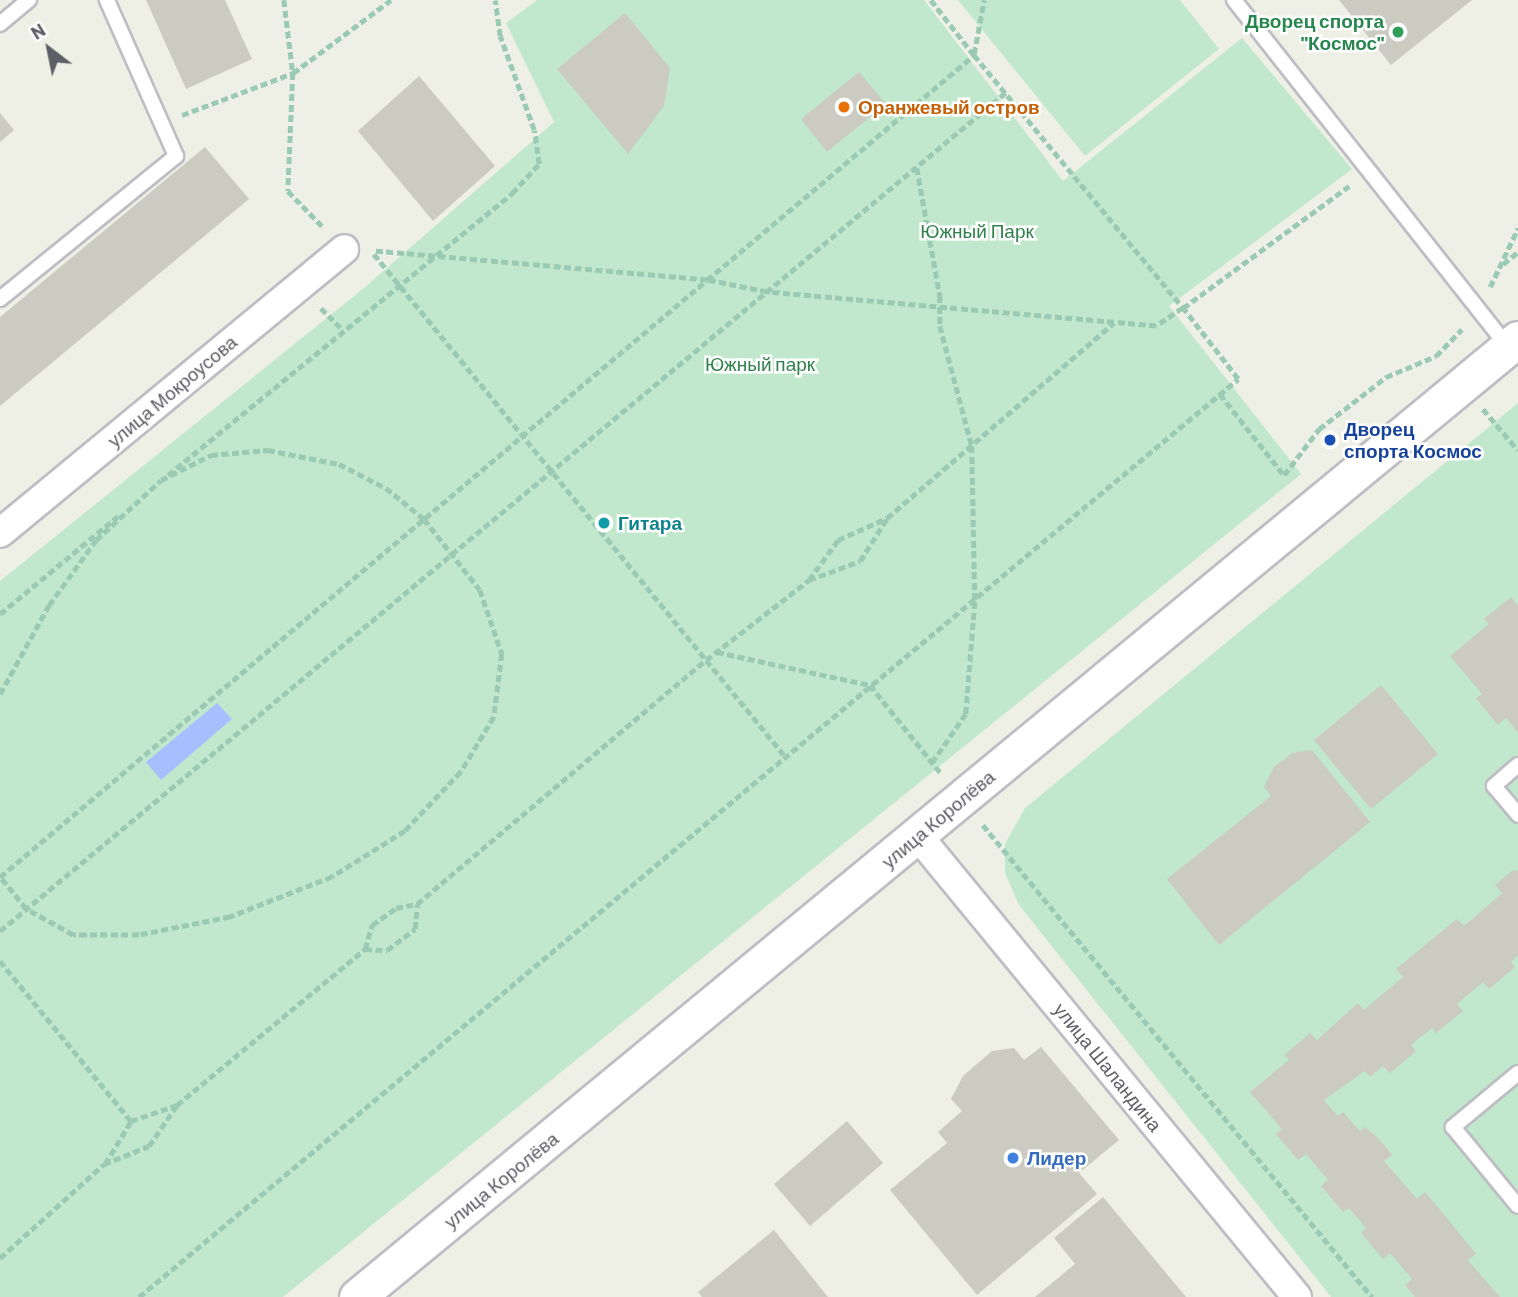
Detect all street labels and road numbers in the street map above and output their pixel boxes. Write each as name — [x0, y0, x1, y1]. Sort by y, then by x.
street label: улица Мокроусова — [103, 330, 241, 452]
street label: улица Королёва — [877, 765, 999, 873]
street label: улица Шаландина — [1049, 998, 1167, 1136]
street label: улица Королёва — [439, 1127, 563, 1233]

